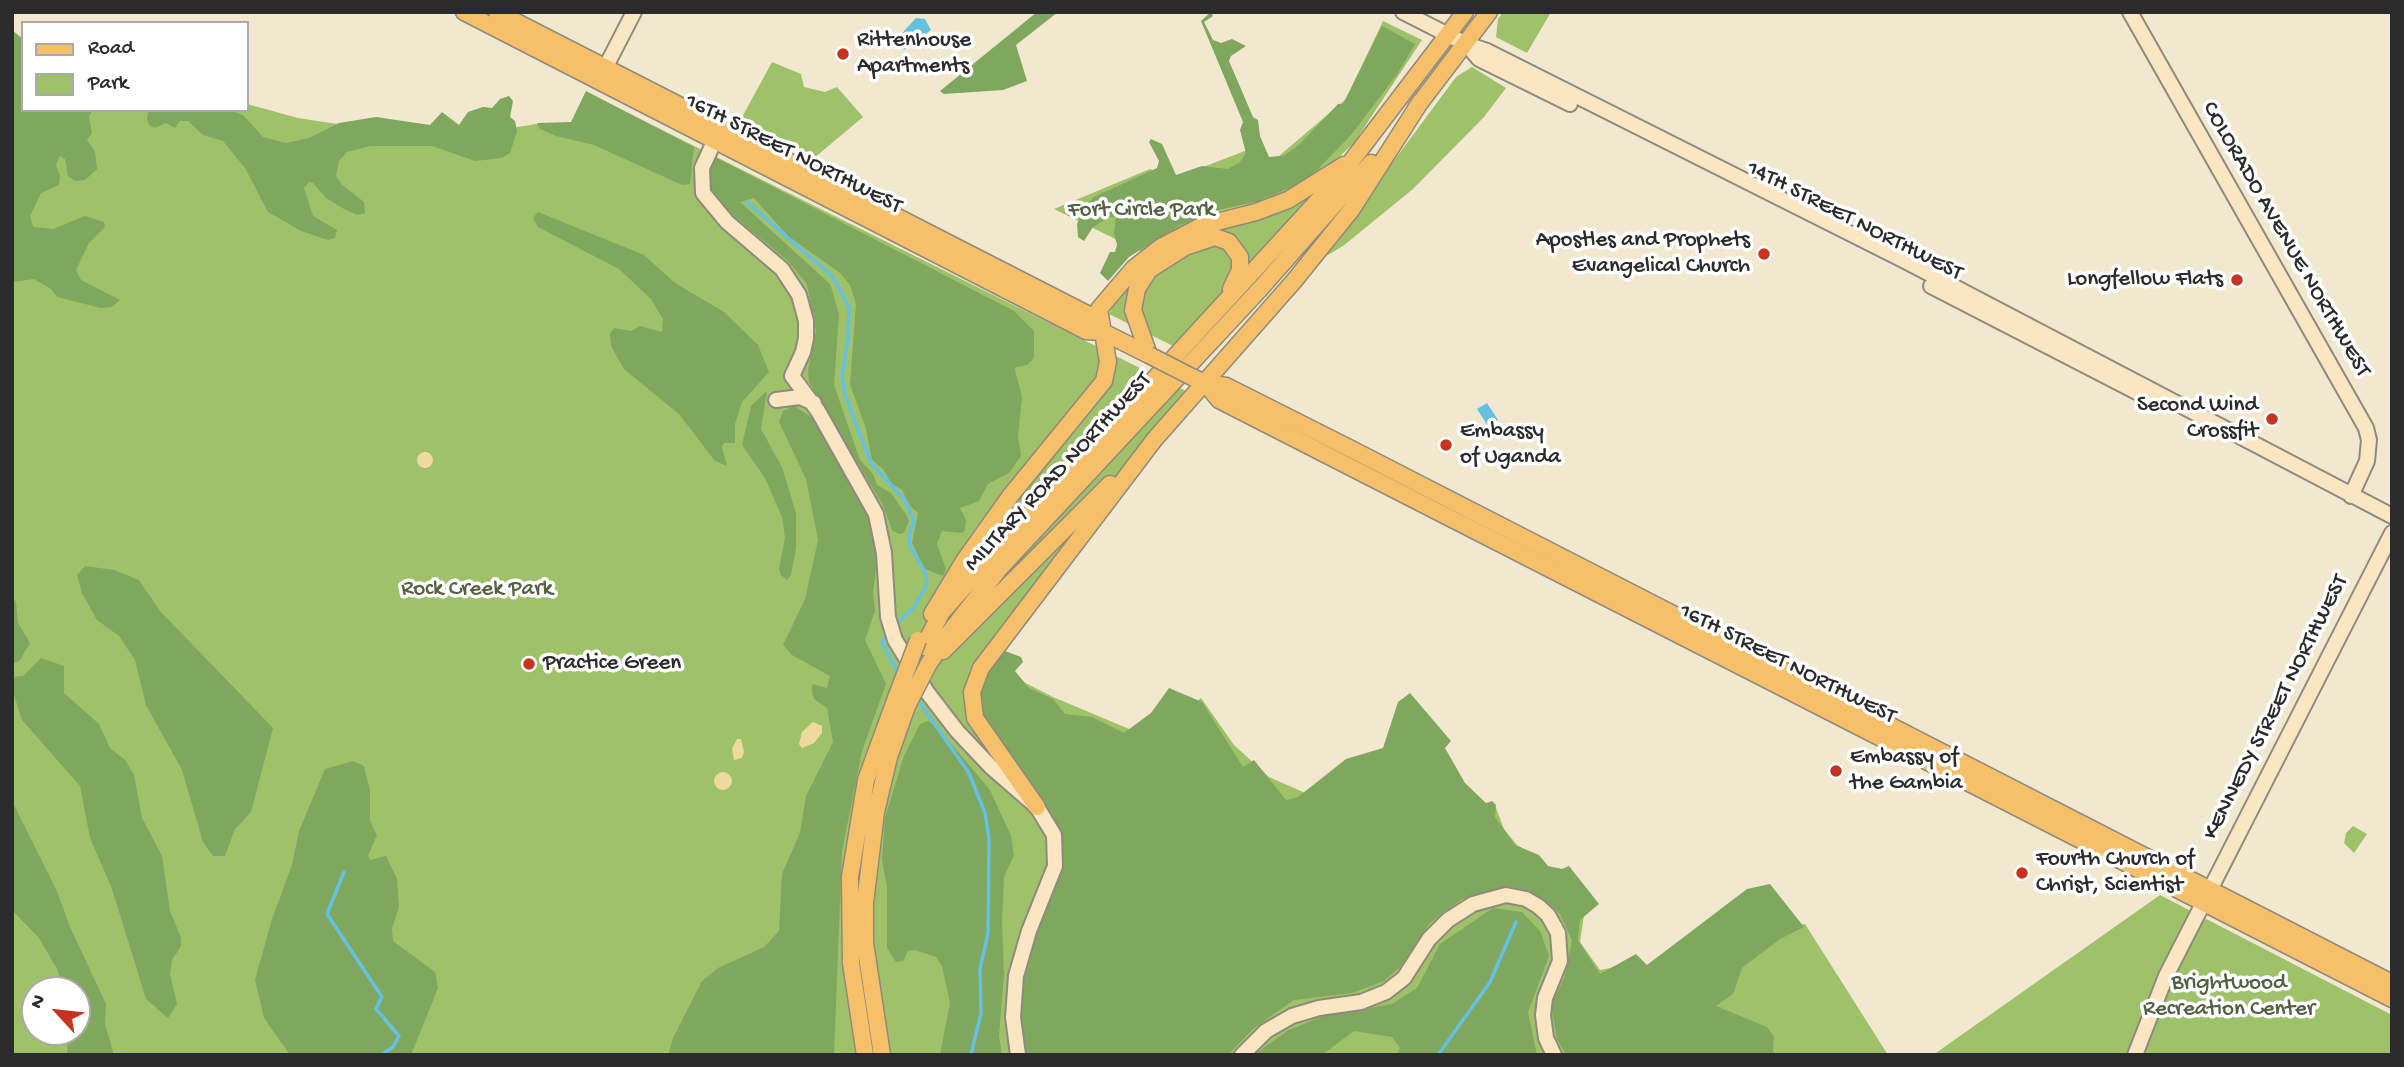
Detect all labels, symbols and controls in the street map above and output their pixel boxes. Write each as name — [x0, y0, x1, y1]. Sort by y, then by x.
legend — [21, 21, 248, 112]
place label: Rittenhouse Apartments — [857, 27, 971, 81]
text: Road — [88, 37, 134, 62]
marker: Rittenhouse Apartments — [835, 46, 851, 62]
text: Park — [88, 72, 128, 97]
street label: 16TH STREET NORTHWEST — [680, 88, 906, 222]
street label: COLORADO AVENUE NORTHWEST — [2195, 97, 2375, 383]
street label: 14TH STREET NORTHWEST — [1742, 156, 1966, 288]
park label: Fort Circle Park — [1068, 197, 1214, 225]
place label: Apostles and Prophets Evangelical Church — [1536, 227, 1750, 281]
marker: Apostles and Prophets Evangelical Church — [1756, 246, 1772, 262]
place label: Longfellow Flats — [2067, 266, 2223, 294]
marker: Longfellow Flats — [2229, 272, 2245, 288]
street label: MILITARY ROAD NORTHWEST — [959, 368, 1159, 578]
place label: Second Wind Crossfit — [2137, 392, 2258, 446]
marker: Second Wind Crossfit — [2264, 411, 2280, 427]
place label: Embassy of Uganda — [1460, 418, 1561, 472]
marker: Embassy of Uganda — [1438, 437, 1454, 453]
street label: KENNEDY STREET NORTHWEST — [2198, 571, 2356, 845]
park label: Rock Creek Park — [401, 576, 553, 604]
street label: 16TH STREET NORTHWEST — [1674, 598, 1900, 732]
place label: Practice Green — [543, 650, 681, 678]
marker: Practice Green — [521, 656, 537, 672]
place label: Embassy of the Gambia — [1850, 744, 1963, 798]
marker: Embassy of the Gambia — [1828, 763, 1844, 779]
place label: Fourth Church of Christ, Scientist — [2036, 846, 2194, 900]
marker: Fourth Church of Christ, Scientist — [2014, 865, 2030, 881]
park label: Brightwood Recreation Center — [2143, 970, 2315, 1024]
north arrow — [21, 976, 91, 1046]
text: N — [26, 991, 52, 1013]

